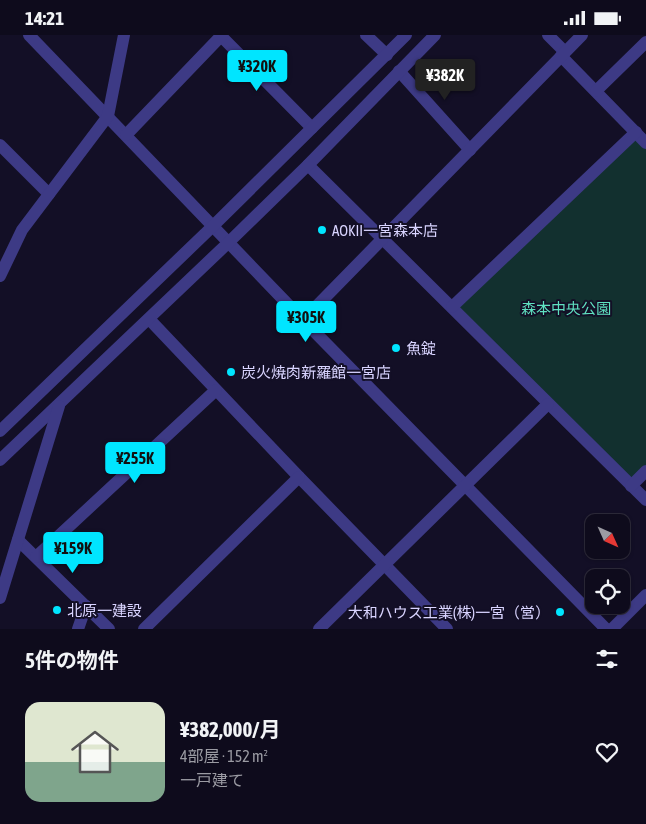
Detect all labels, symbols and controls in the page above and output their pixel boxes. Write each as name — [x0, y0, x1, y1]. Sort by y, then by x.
text: 14:21 — [25, 7, 64, 29]
pin: ¥320K — [222, 50, 292, 92]
text: ¥320K — [238, 57, 276, 75]
pin: ¥382K — [410, 58, 480, 101]
text: ¥382K — [426, 66, 464, 84]
place label: AOKII一宮森本店 — [332, 222, 438, 239]
marker: AOKII一宮森本店 — [316, 224, 328, 236]
park label: 森本中央公園 — [521, 300, 611, 317]
pin: ¥305K — [271, 301, 341, 343]
text: ¥305K — [287, 308, 325, 326]
place label: 魚錠 — [406, 340, 436, 357]
marker: 魚錠 — [390, 342, 402, 354]
place label: 炭火焼肉新羅館一宮店 — [241, 364, 391, 381]
marker: 炭火焼肉新羅館一宮店 — [225, 366, 237, 378]
pin: ¥255K — [100, 441, 170, 484]
text: ¥255K — [116, 449, 154, 467]
north arrow — [585, 514, 630, 559]
map controls — [585, 514, 630, 614]
pin: ¥159K — [38, 531, 108, 574]
text: ¥159K — [54, 539, 92, 557]
button: locate — [585, 569, 630, 614]
place label: 北原一建設 — [67, 602, 142, 619]
marker: 北原一建設 — [51, 604, 63, 616]
place label: 大和ハウス工業(株)一宮（営） — [348, 604, 550, 621]
marker: 大和ハウス工業(株)一宮（営） — [554, 606, 566, 618]
icon: filters — [593, 645, 621, 673]
text: 5件の物件 — [25, 648, 119, 672]
text: ¥382,000/月 — [180, 717, 280, 741]
icon: home — [65, 722, 125, 782]
icon: heart — [593, 738, 621, 766]
text: 4部屋 · 152 m² — [180, 747, 268, 765]
text: 一戸建て — [180, 771, 244, 789]

